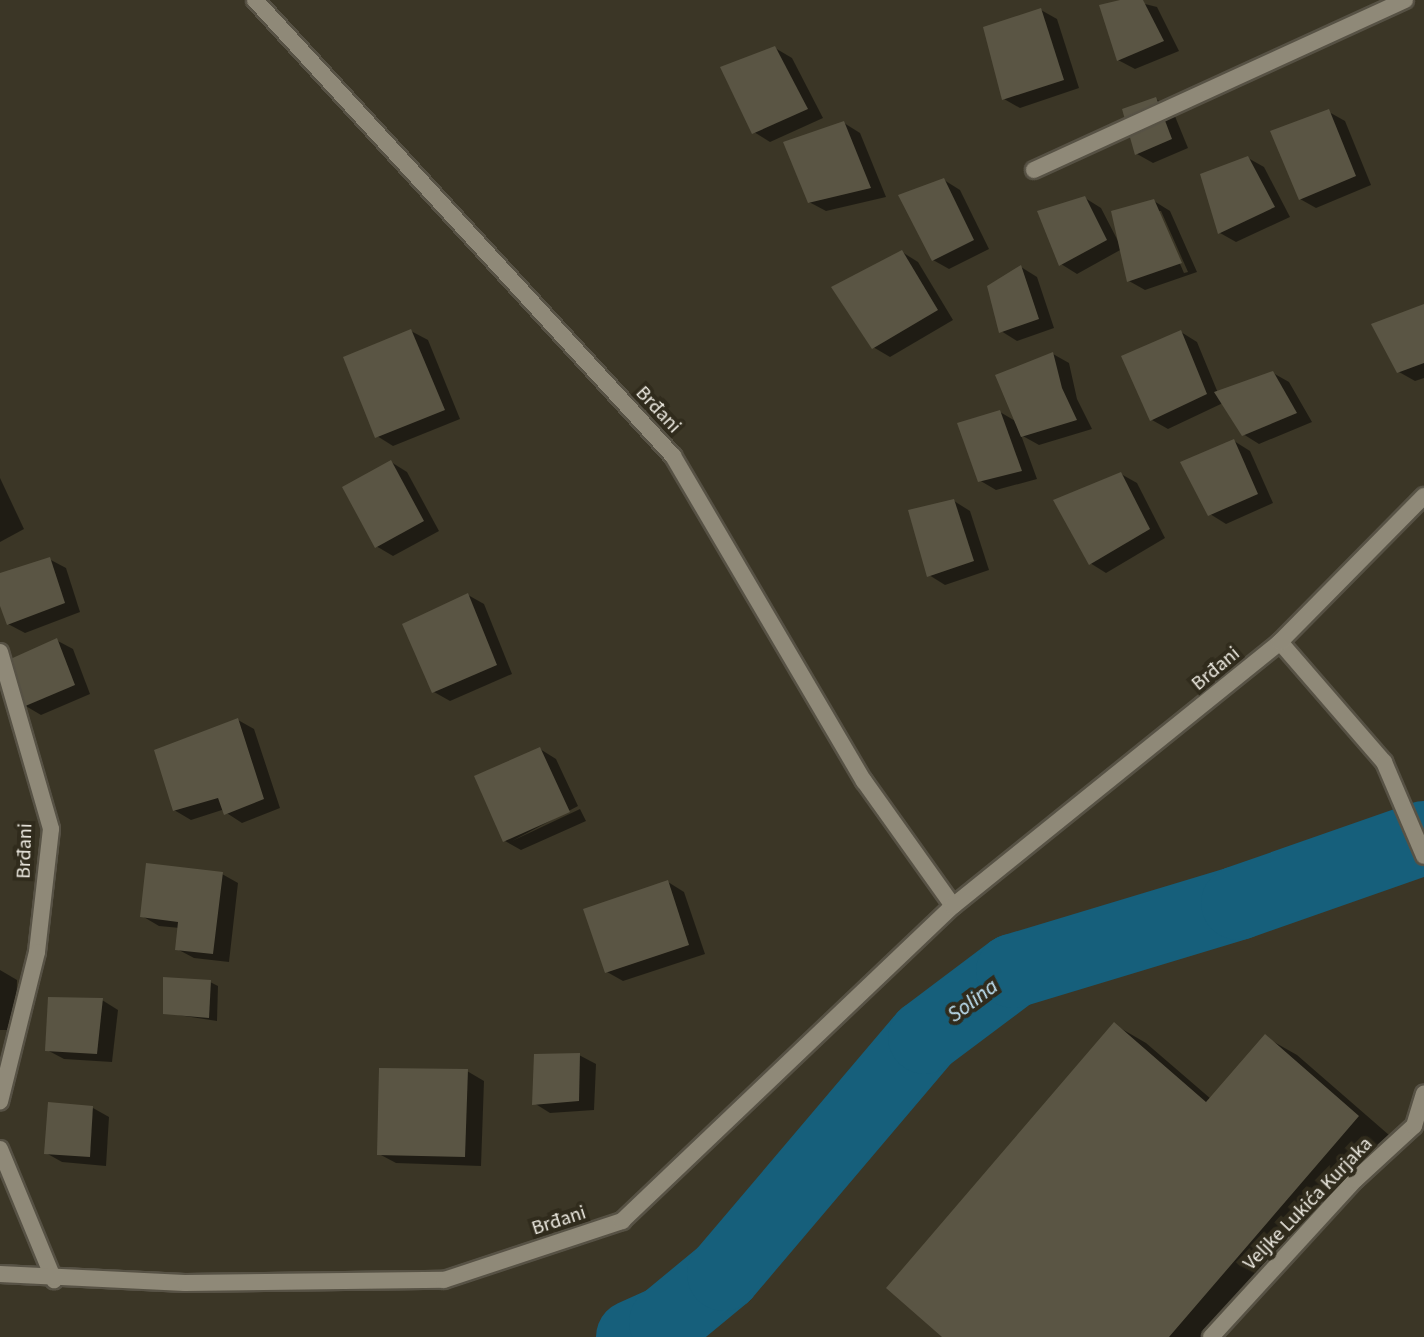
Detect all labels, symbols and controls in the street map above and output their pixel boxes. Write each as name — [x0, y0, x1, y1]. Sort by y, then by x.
street label: Brđani — [630, 381, 686, 439]
street label: Brđani — [1187, 642, 1245, 696]
street label: Brđani — [12, 823, 38, 879]
water label: Solina — [943, 973, 1003, 1029]
street label: Veljke Lukića Kurjaka — [1238, 1132, 1378, 1276]
street label: Brđani — [529, 1201, 589, 1241]

